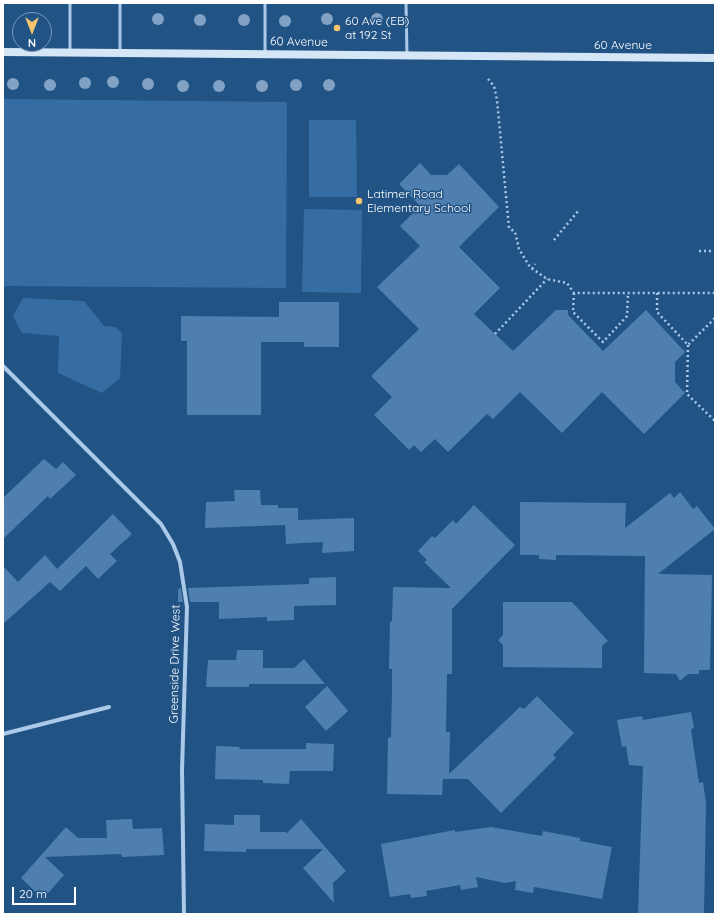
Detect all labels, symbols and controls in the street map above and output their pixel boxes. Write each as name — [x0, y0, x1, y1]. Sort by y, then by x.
north arrow — [12, 12, 52, 52]
place label: 60 Ave (EB) at 192 St — [345, 14, 409, 42]
marker: 60 Ave (EB) at 192 St — [332, 23, 342, 33]
street label: 60 Avenue — [270, 34, 328, 50]
text: N — [28, 36, 36, 50]
street label: 60 Avenue — [594, 38, 652, 52]
place label: Latimer Road Elementary School — [367, 187, 471, 215]
marker: Latimer Road Elementary School — [354, 196, 364, 206]
street label: Greenside Drive West — [167, 605, 183, 723]
scale bar — [14, 879, 78, 905]
text: 20 m — [19, 886, 47, 901]

